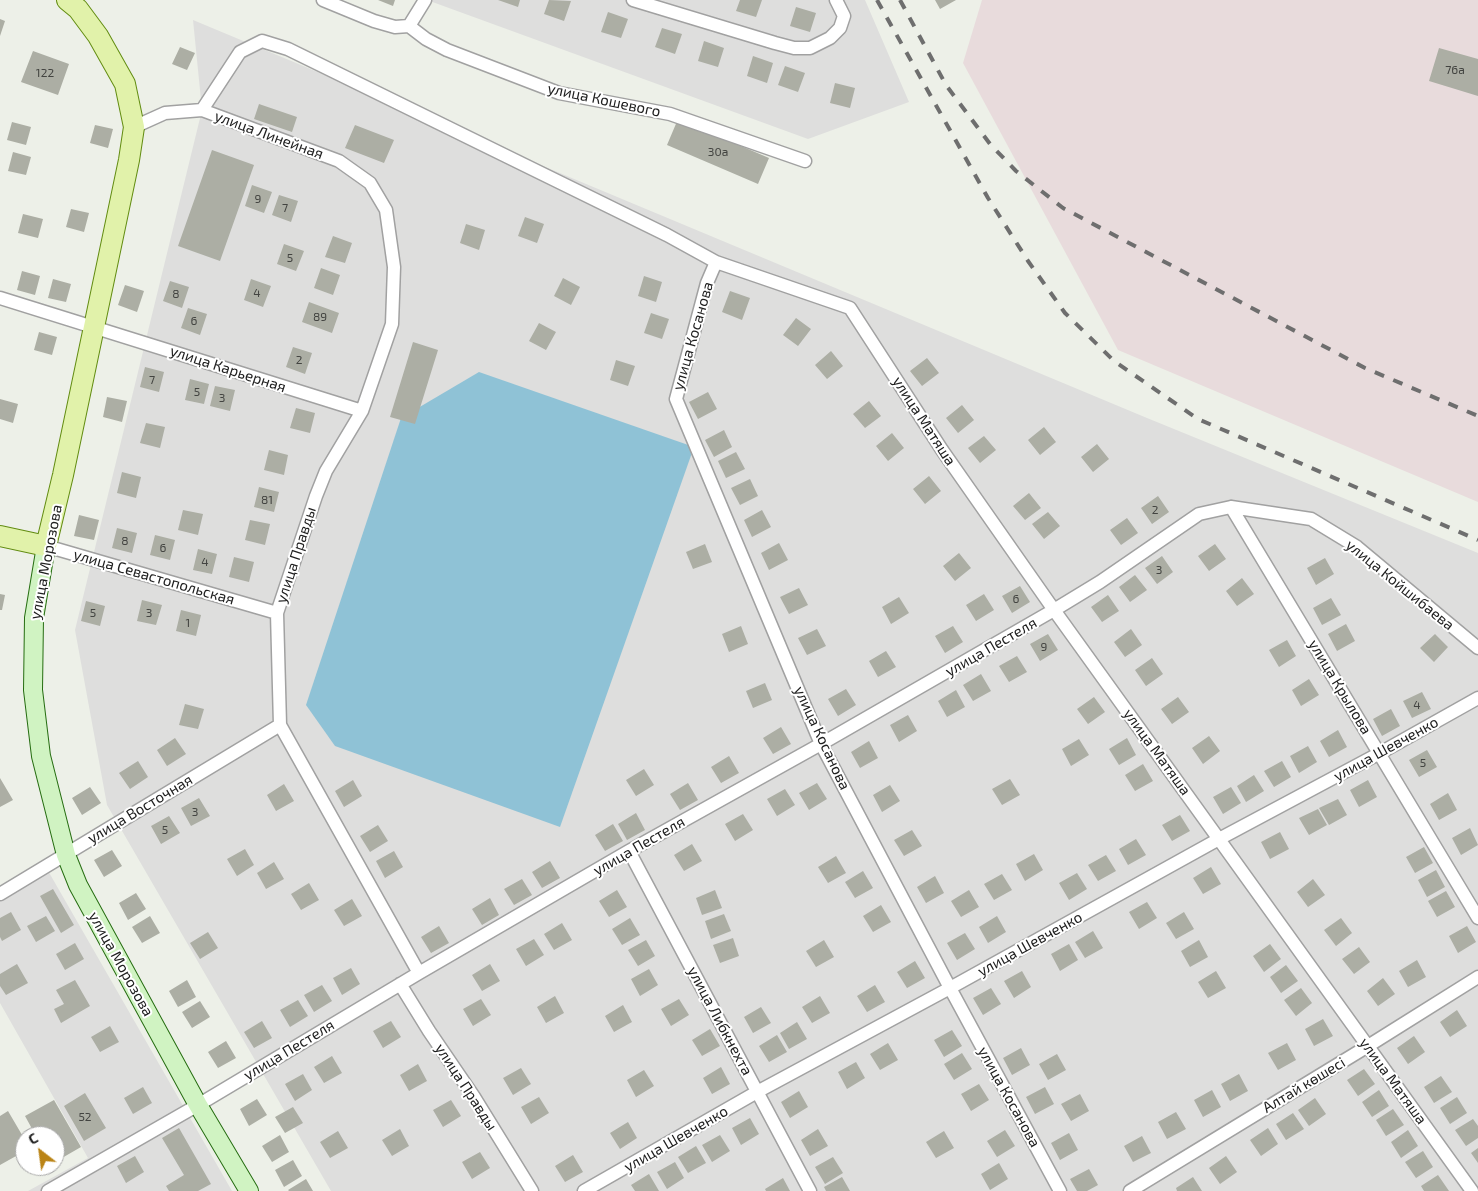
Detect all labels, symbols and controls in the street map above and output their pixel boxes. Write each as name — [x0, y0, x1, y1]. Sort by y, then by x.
house number: 76а — [1445, 63, 1465, 77]
house number: 122 — [36, 66, 54, 80]
street label: улица Кошевого — [546, 79, 662, 121]
street label: улица Линейная — [212, 107, 326, 163]
house number: 30а — [708, 145, 728, 159]
house number: 9 — [255, 192, 261, 206]
house number: 7 — [282, 201, 288, 215]
house number: 5 — [287, 251, 293, 265]
street label: улица Косанова — [669, 280, 717, 392]
house number: 4 — [253, 286, 261, 300]
house number: 8 — [172, 287, 180, 301]
house number: 89 — [313, 310, 327, 324]
house number: 6 — [191, 314, 197, 328]
street label: улица Карьерная — [168, 342, 288, 396]
house number: 2 — [296, 353, 302, 367]
house number: 7 — [149, 373, 155, 387]
street label: улица Матяша — [889, 373, 959, 469]
house number: 5 — [194, 385, 200, 399]
house number: 3 — [219, 391, 225, 405]
house number: 81 — [261, 493, 273, 507]
street label: улица Морозова — [26, 503, 66, 621]
house number: 2 — [1152, 503, 1158, 517]
street label: улица Правды — [272, 505, 320, 605]
house number: 8 — [121, 534, 129, 548]
street label: улица Койшибаева — [1342, 536, 1458, 634]
house number: 6 — [160, 541, 166, 555]
street label: улица Севастопольская — [71, 545, 237, 609]
house number: 4 — [201, 555, 209, 569]
house number: 3 — [1156, 563, 1162, 577]
house number: 6 — [1013, 592, 1019, 606]
house number: 5 — [90, 606, 96, 620]
house number: 3 — [146, 606, 152, 620]
street label: улица Пестеля — [942, 614, 1040, 680]
house number: 1 — [186, 616, 190, 630]
street label: улица Крылова — [1305, 636, 1375, 738]
house number: 9 — [1041, 640, 1047, 654]
street label: улица Косанова — [790, 683, 854, 793]
house number: 4 — [1413, 698, 1421, 712]
street label: улица Матяша — [1120, 705, 1194, 799]
street label: улица Шевченко — [1330, 713, 1442, 785]
house number: 5 — [1420, 756, 1426, 770]
street label: улица Восточная — [84, 771, 196, 847]
house number: 3 — [192, 805, 198, 819]
street label: улица Пестеля — [590, 813, 688, 879]
house number: 5 — [162, 823, 168, 837]
street label: улица Шевченко — [974, 908, 1086, 980]
street label: улица Морозова — [85, 909, 157, 1019]
street label: улица Либкнехта — [684, 964, 756, 1078]
street label: улица Пестеля — [240, 1016, 338, 1084]
street label: улица Матяша — [1356, 1034, 1430, 1128]
street label: улица Правды — [431, 1040, 501, 1134]
street label: улица Косанова — [974, 1044, 1044, 1150]
street label: Алтай көшесі — [1259, 1053, 1349, 1117]
street label: улица Шевченко — [621, 1102, 731, 1176]
house number: 52 — [78, 1110, 92, 1124]
north arrow — [15, 1126, 65, 1176]
text: С — [25, 1129, 41, 1148]

